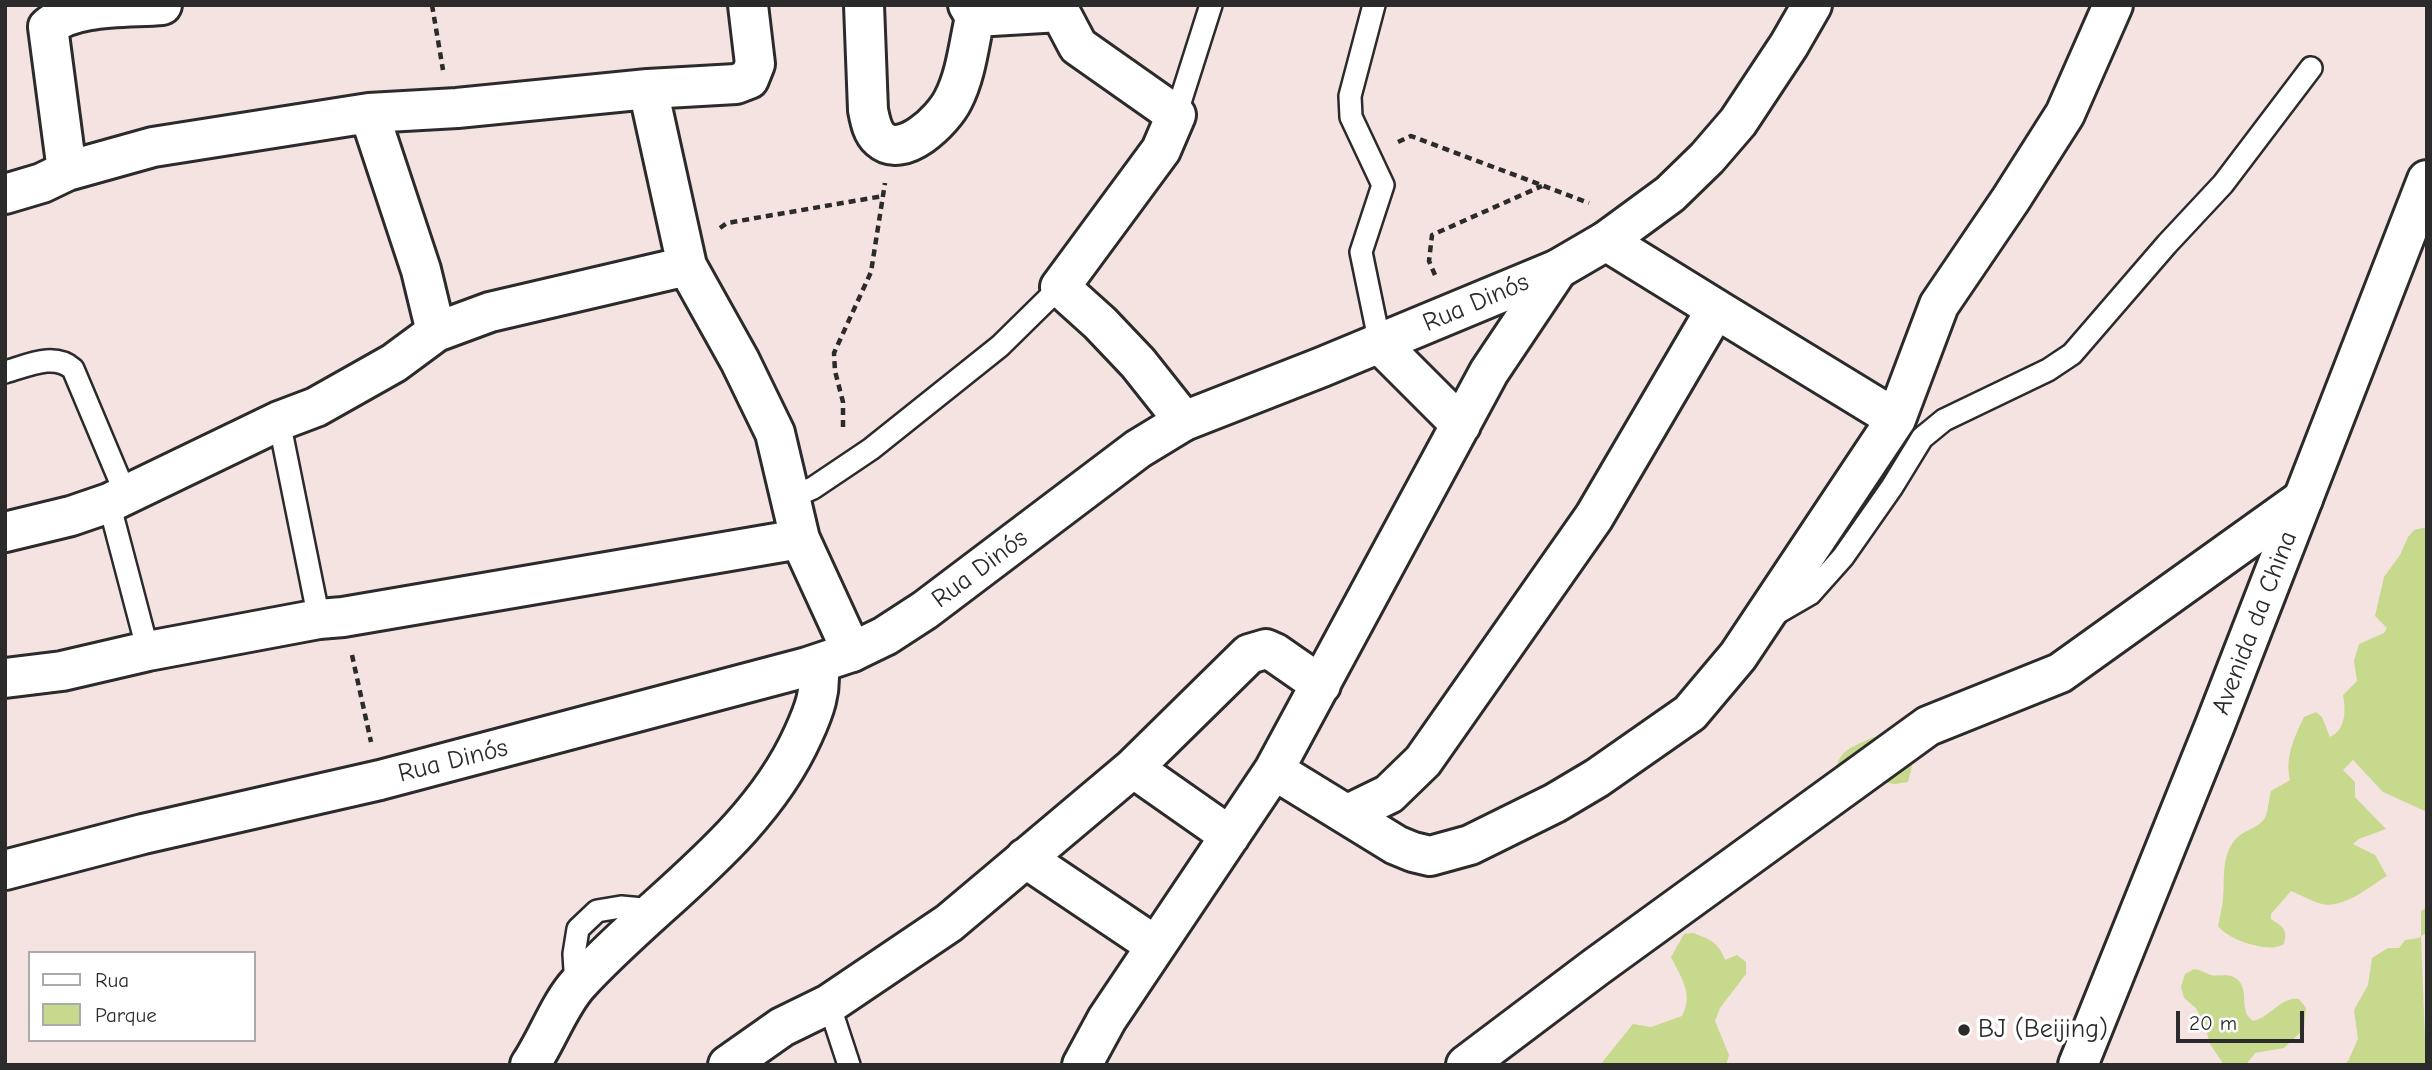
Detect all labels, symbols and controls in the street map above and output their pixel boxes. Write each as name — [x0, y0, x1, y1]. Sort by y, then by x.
street label: Rua Dinós — [1418, 267, 1534, 339]
street label: Rua Dinós — [926, 523, 1034, 615]
street label: Avenida da China — [2206, 527, 2304, 719]
street label: Rua Dinós — [395, 732, 511, 790]
legend — [28, 951, 256, 1042]
text: Rua — [95, 968, 129, 992]
scale bar — [2180, 996, 2308, 1040]
text: Parque — [95, 1003, 157, 1027]
text: 20 m — [2189, 1011, 2237, 1035]
place label: BJ (Beijing) — [1978, 1014, 2108, 1046]
marker: BJ (Beijing) — [1956, 1022, 1972, 1038]

